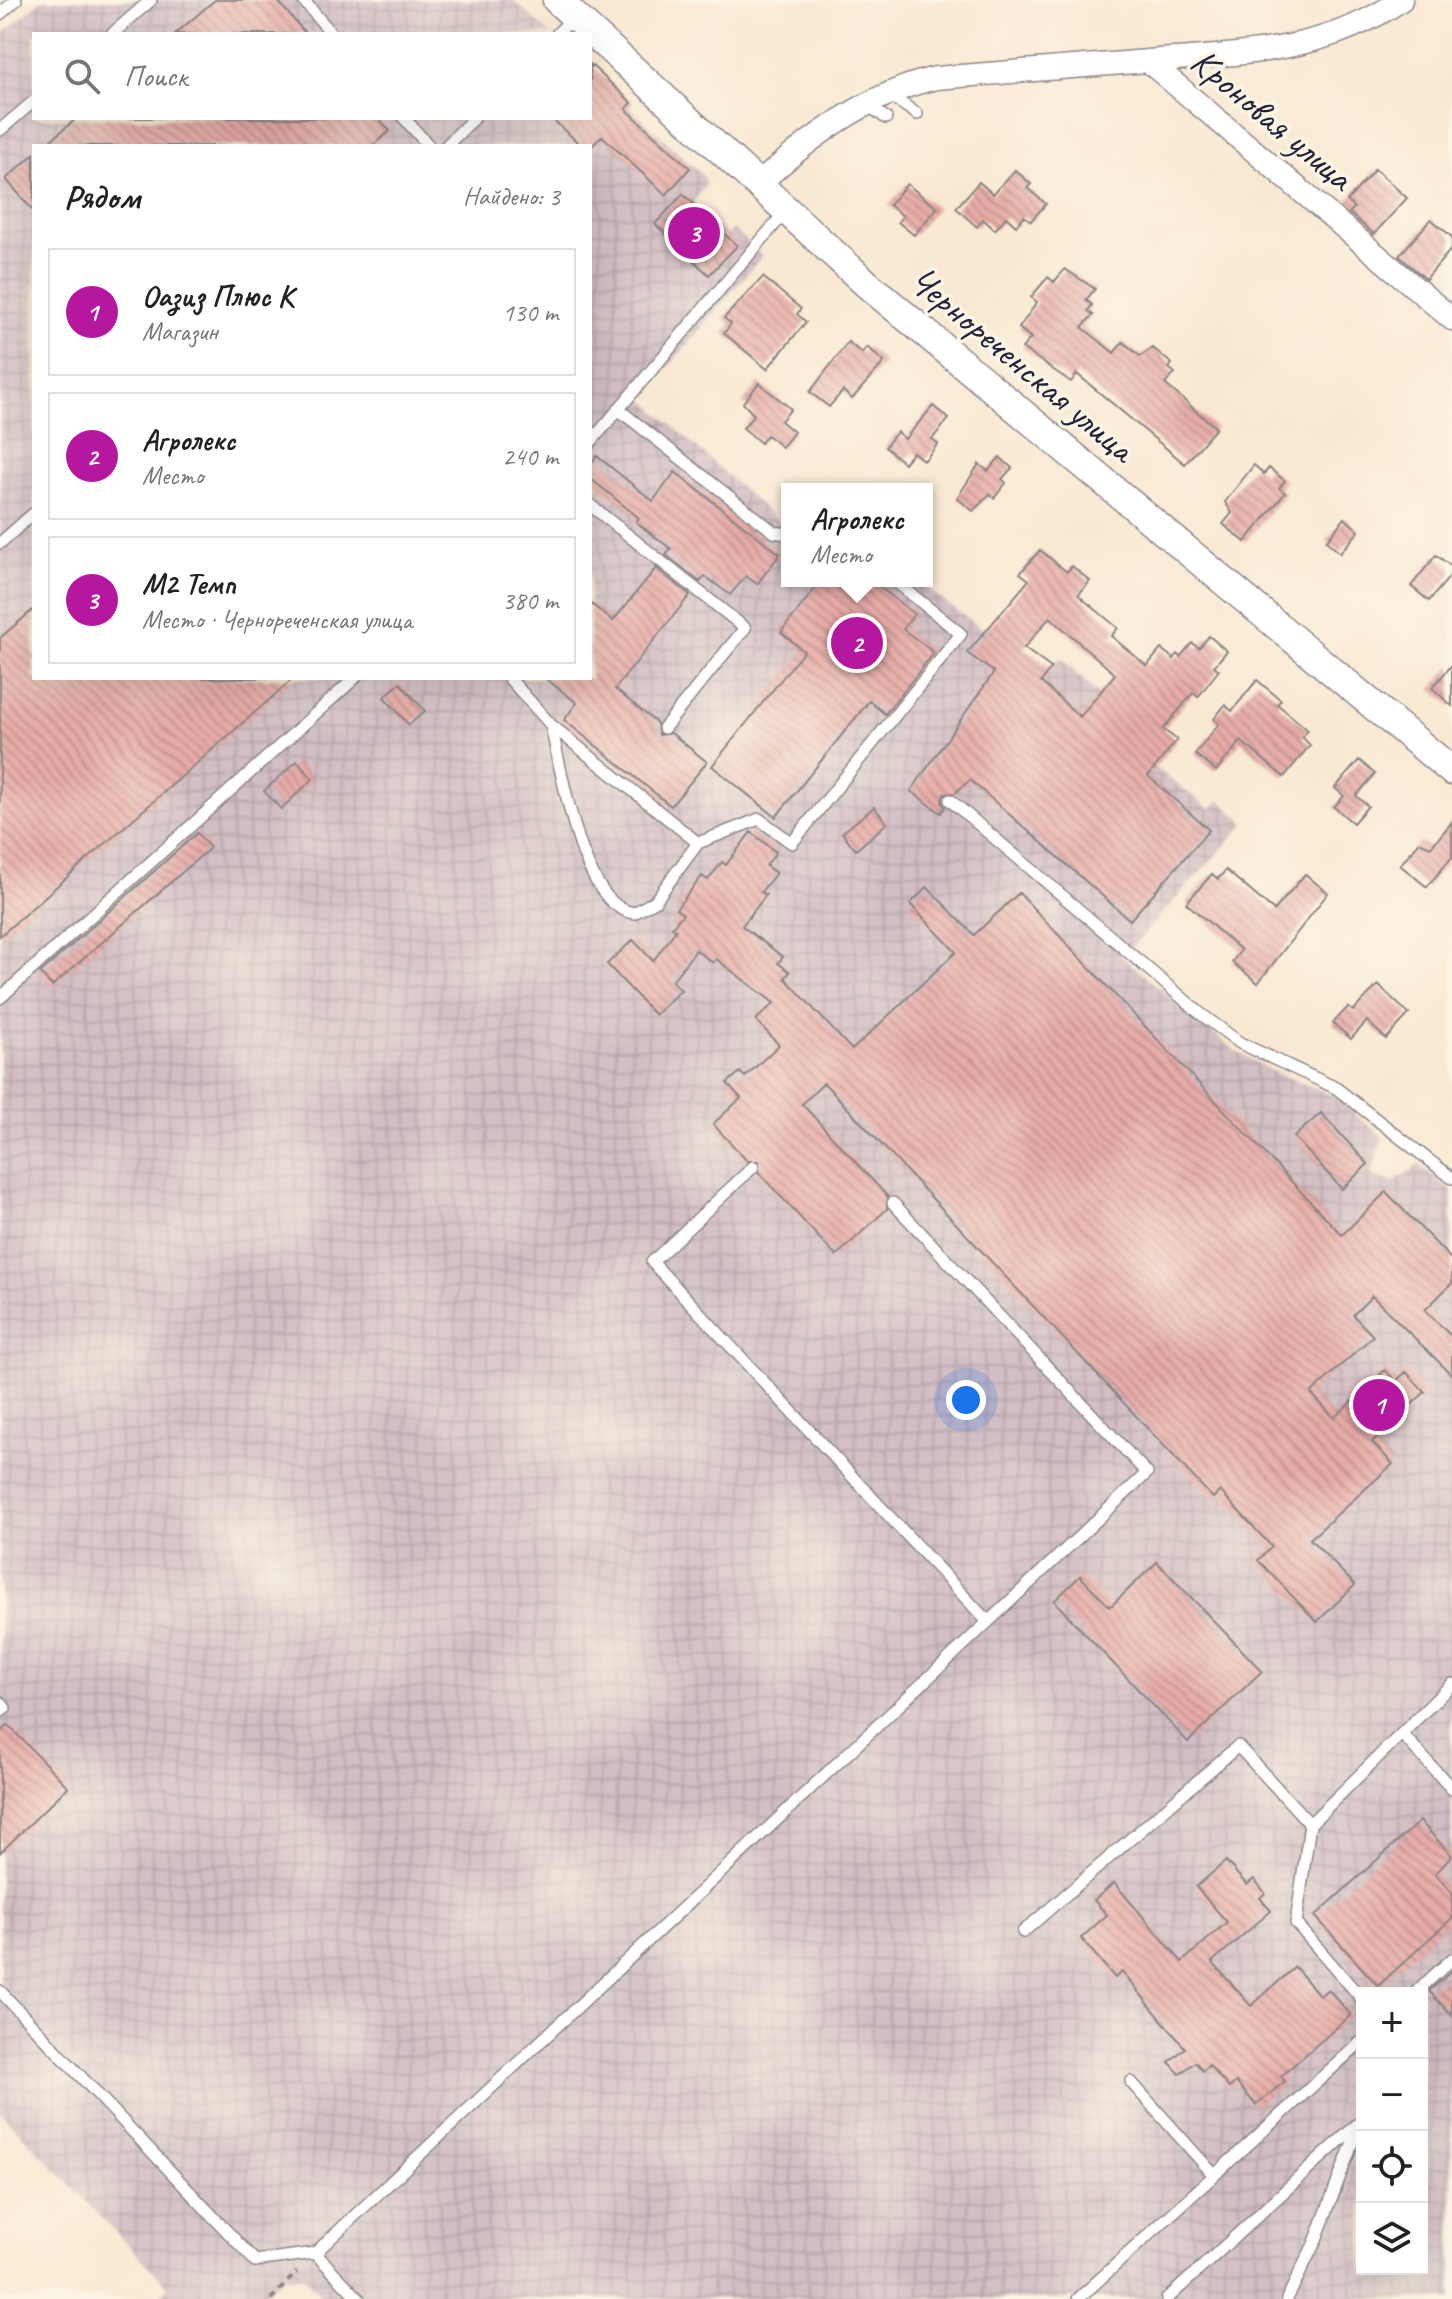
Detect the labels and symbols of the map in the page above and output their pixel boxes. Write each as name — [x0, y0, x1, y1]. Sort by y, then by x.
street label: Кроновая улица — [1181, 38, 1364, 202]
pin: 3 — [668, 203, 720, 263]
street label: Чернореченская улица — [900, 256, 1147, 474]
pin: 2 — [831, 613, 883, 673]
pin: 1 — [1353, 1375, 1405, 1435]
your location — [946, 1380, 986, 1420]

